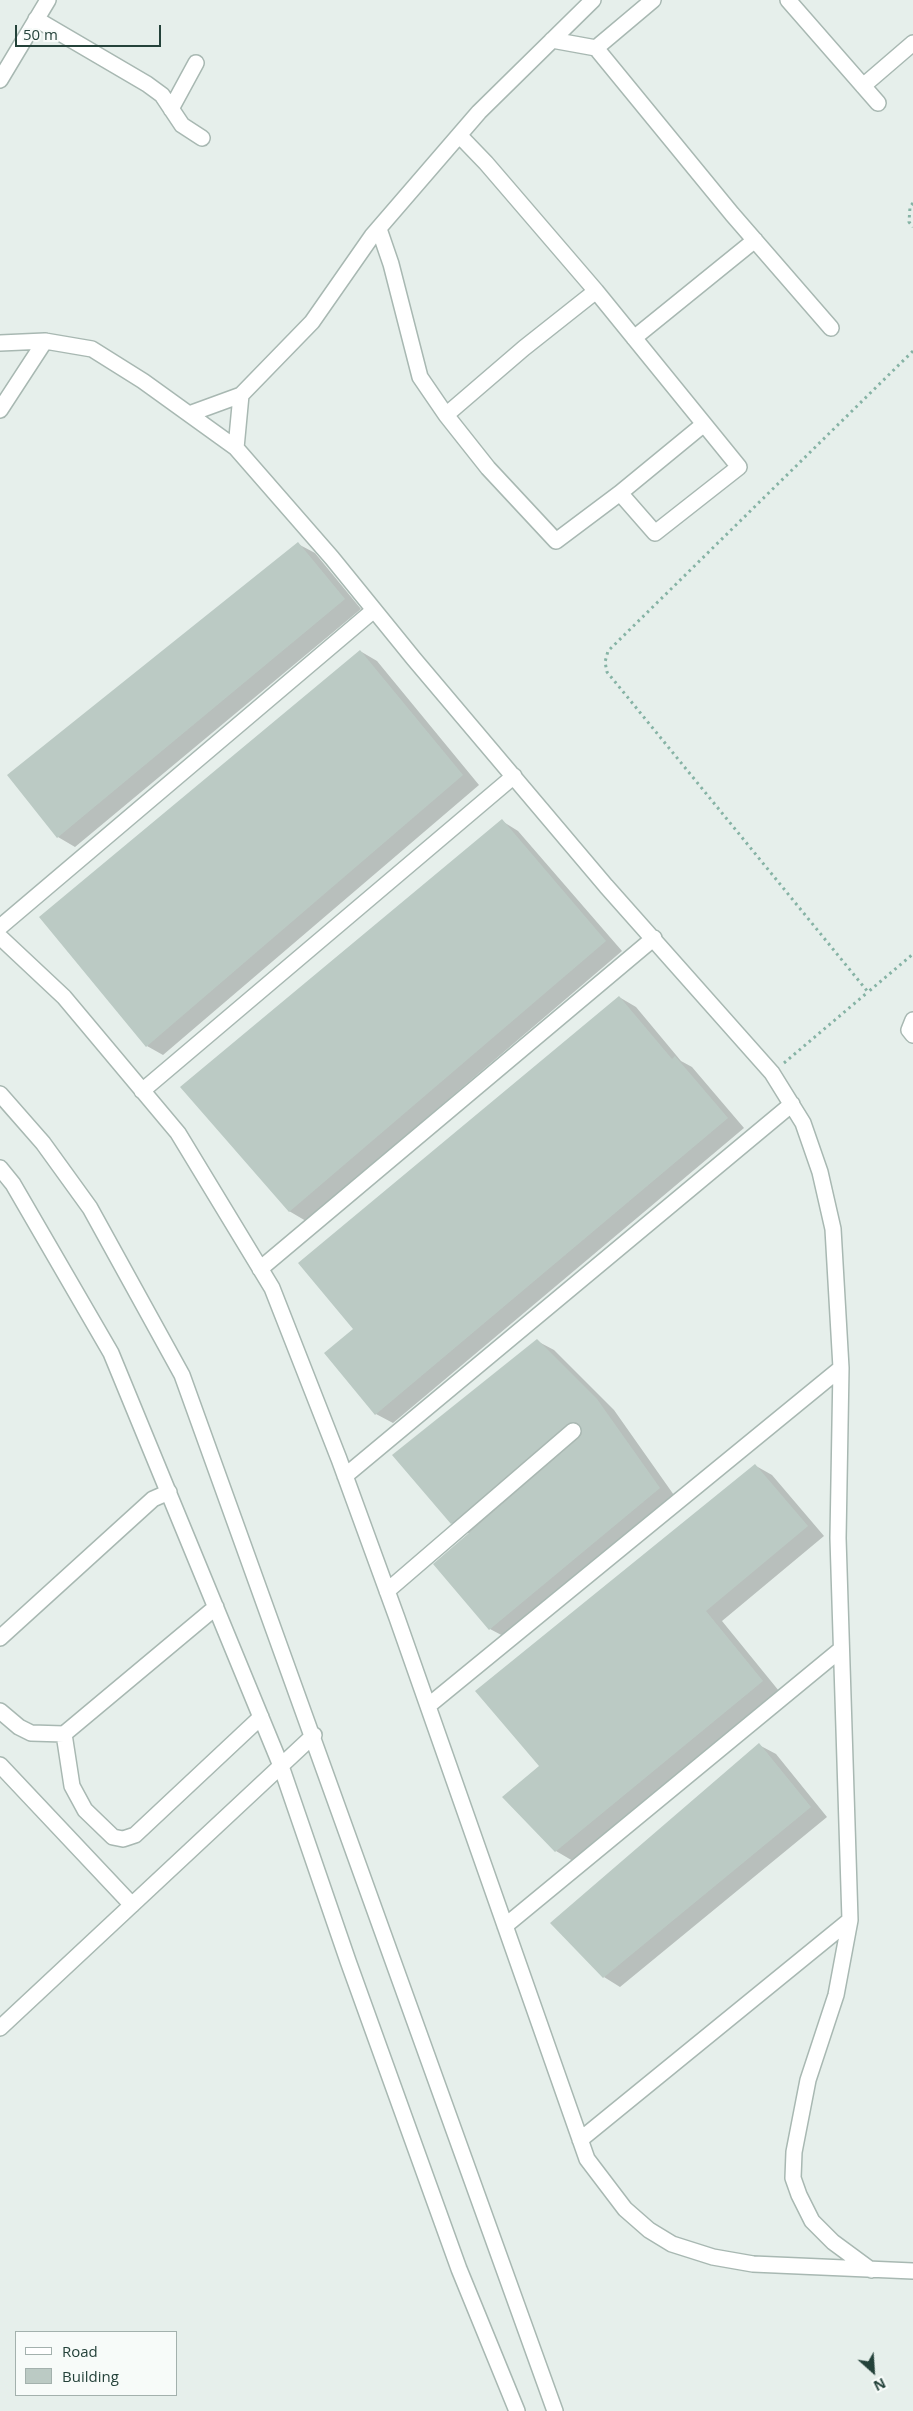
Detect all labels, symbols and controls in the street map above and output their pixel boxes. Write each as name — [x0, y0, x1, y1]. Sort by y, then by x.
scale bar — [18, 15, 164, 47]
text: 50 m — [23, 24, 58, 44]
legend — [15, 2331, 178, 2396]
text: Road — [62, 2341, 98, 2361]
north arrow — [848, 2346, 898, 2396]
text: Building — [62, 2366, 119, 2386]
text: N — [871, 2374, 889, 2396]

